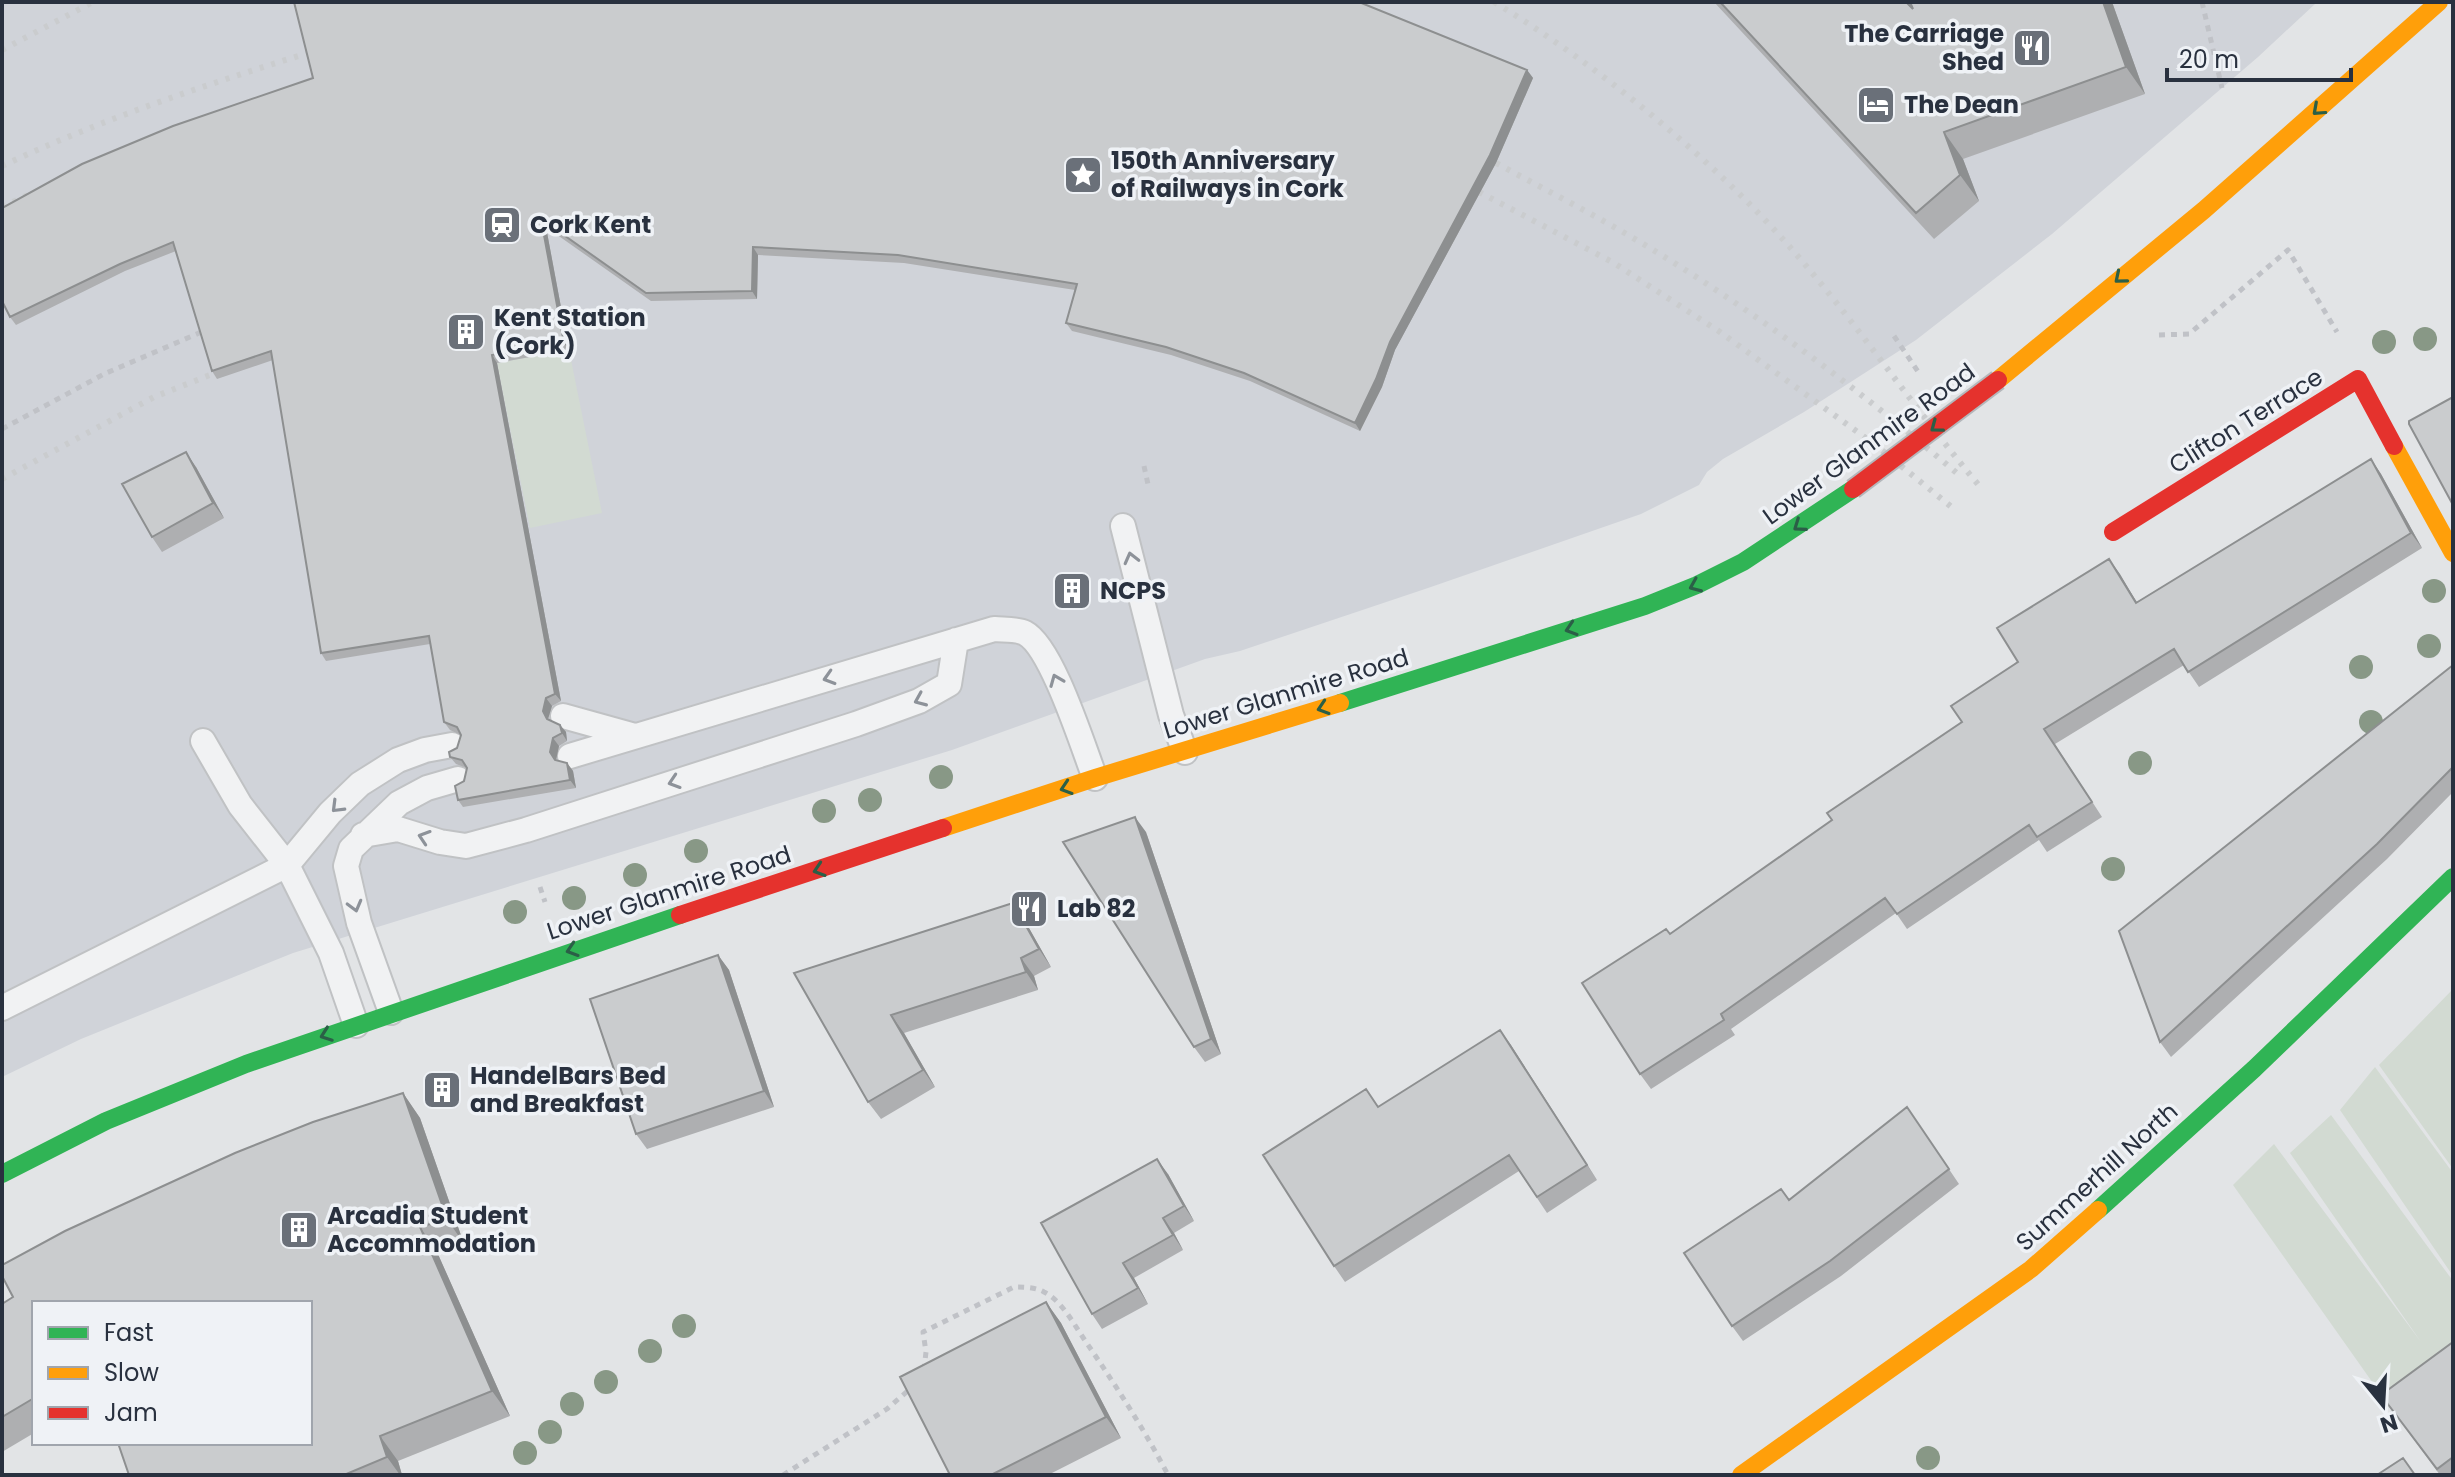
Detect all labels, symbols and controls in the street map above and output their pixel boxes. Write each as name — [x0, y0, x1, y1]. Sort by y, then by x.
place label: The Carriage Shed — [1844, 17, 2004, 78]
restaurant icon: The Carriage Shed — [2011, 27, 2053, 69]
scale bar — [2167, 32, 2351, 82]
text: 20 m — [2179, 43, 2239, 76]
hotel icon: The Dean — [1855, 84, 1897, 126]
place label: The Dean — [1904, 88, 2019, 121]
one-way arrow — [2313, 100, 2328, 114]
place label: 150th Anniversary of Railways in Cork — [1111, 144, 1344, 205]
place icon: 150th Anniversary of Railways in Cork — [1062, 154, 1104, 196]
station icon: Cork Kent — [481, 204, 523, 246]
place label: Cork Kent — [530, 208, 651, 241]
one-way arrow — [2115, 268, 2130, 283]
place label: Kent Station (Cork) — [494, 301, 646, 362]
building icon: Kent Station (Cork) — [445, 311, 487, 353]
street label: Lower Glanmire Road — [1756, 355, 1982, 532]
street label: Clifton Terrace — [2163, 360, 2329, 481]
one-way arrow — [1930, 417, 1945, 431]
one-way arrow — [1793, 516, 1807, 531]
one-way arrow — [1124, 552, 1141, 566]
building icon: NCPS — [1051, 570, 1093, 612]
place label: NCPS — [1100, 574, 1166, 607]
one-way arrow — [1689, 576, 1703, 592]
one-way arrow — [1565, 620, 1579, 636]
street label: Lower Glanmire Road — [1159, 640, 1413, 747]
one-way arrow — [823, 669, 837, 685]
one-way arrow — [1049, 674, 1066, 688]
one-way arrow — [914, 690, 928, 707]
one-way arrow — [1317, 699, 1331, 715]
one-way arrow — [667, 773, 681, 789]
one-way arrow — [1060, 778, 1074, 794]
one-way arrow — [332, 798, 346, 812]
one-way arrow — [418, 830, 432, 846]
street label: Lower Glanmire Road — [542, 837, 795, 948]
one-way arrow — [813, 860, 827, 876]
restaurant icon: Lab 82 — [1008, 888, 1050, 930]
place label: Lab 82 — [1057, 892, 1135, 925]
one-way arrow — [345, 899, 362, 913]
one-way arrow — [566, 941, 580, 957]
one-way arrow — [320, 1026, 334, 1042]
place label: HandelBars Bed and Breakfast — [470, 1059, 666, 1120]
building icon: HandelBars Bed and Breakfast — [421, 1069, 463, 1111]
street label: Summerhill North — [2009, 1095, 2185, 1258]
place label: Arcadia Student Accommodation — [327, 1199, 536, 1260]
building icon: Arcadia Student Accommodation — [278, 1209, 320, 1251]
legend — [32, 1301, 312, 1445]
text: Fast — [104, 1316, 154, 1349]
text: Slow — [104, 1356, 159, 1389]
north arrow — [2343, 1365, 2423, 1445]
text: Jam — [104, 1396, 158, 1429]
text: N — [2376, 1406, 2402, 1441]

